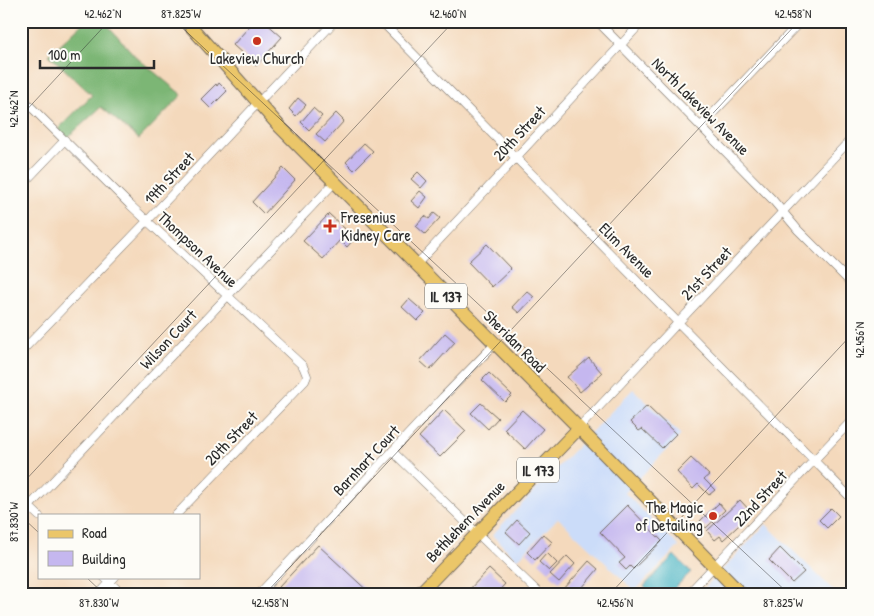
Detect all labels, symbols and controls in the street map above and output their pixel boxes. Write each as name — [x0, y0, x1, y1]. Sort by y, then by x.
text: 42.462°N — [85, 5, 121, 22]
text: 87.825°W — [161, 5, 201, 22]
text: 42.460°N — [430, 5, 466, 22]
text: 42.458°N — [775, 5, 811, 22]
marker: Lakeview Church — [251, 35, 263, 47]
scale bar — [40, 38, 154, 70]
text: 100 m — [48, 44, 81, 65]
place label: Lakeview Church — [210, 47, 304, 69]
street label: North Lakeview Avenue — [647, 52, 755, 160]
text: 42.462°N — [5, 91, 22, 127]
street label: 20th Street — [488, 100, 551, 165]
street label: 19th Street — [139, 146, 199, 209]
street label: Thompson Avenue — [153, 206, 243, 292]
place label: Fresenius Kidney Care — [340, 206, 411, 246]
street label: Elim Avenue — [594, 217, 660, 283]
marker: Fresenius Kidney Care — [323, 219, 337, 233]
street label: 21st Street — [675, 241, 737, 305]
road number: IL 137 — [425, 284, 467, 308]
street label: Wilson Court — [135, 304, 202, 374]
street label: Sheridan Road — [479, 305, 551, 377]
text: 42.456°N — [851, 322, 868, 358]
street label: 20th Street — [200, 406, 263, 470]
street label: Barnhart Court — [327, 419, 405, 500]
road number: IL 173 — [517, 458, 559, 482]
street label: 22nd Street — [728, 465, 792, 531]
street label: Bethlehem Avenue — [420, 475, 510, 567]
place label: The Magic of Detailing — [636, 496, 704, 536]
text: 87.830°W — [5, 501, 22, 542]
marker: The Magic of Detailing — [707, 510, 719, 522]
legend — [38, 514, 200, 578]
text: Road — [82, 522, 107, 543]
text: Building — [82, 548, 126, 569]
text: 87.830°W — [79, 594, 120, 611]
text: 42.458°N — [252, 594, 288, 611]
text: 42.456°N — [597, 594, 633, 611]
text: 87.825°W — [763, 594, 803, 611]

